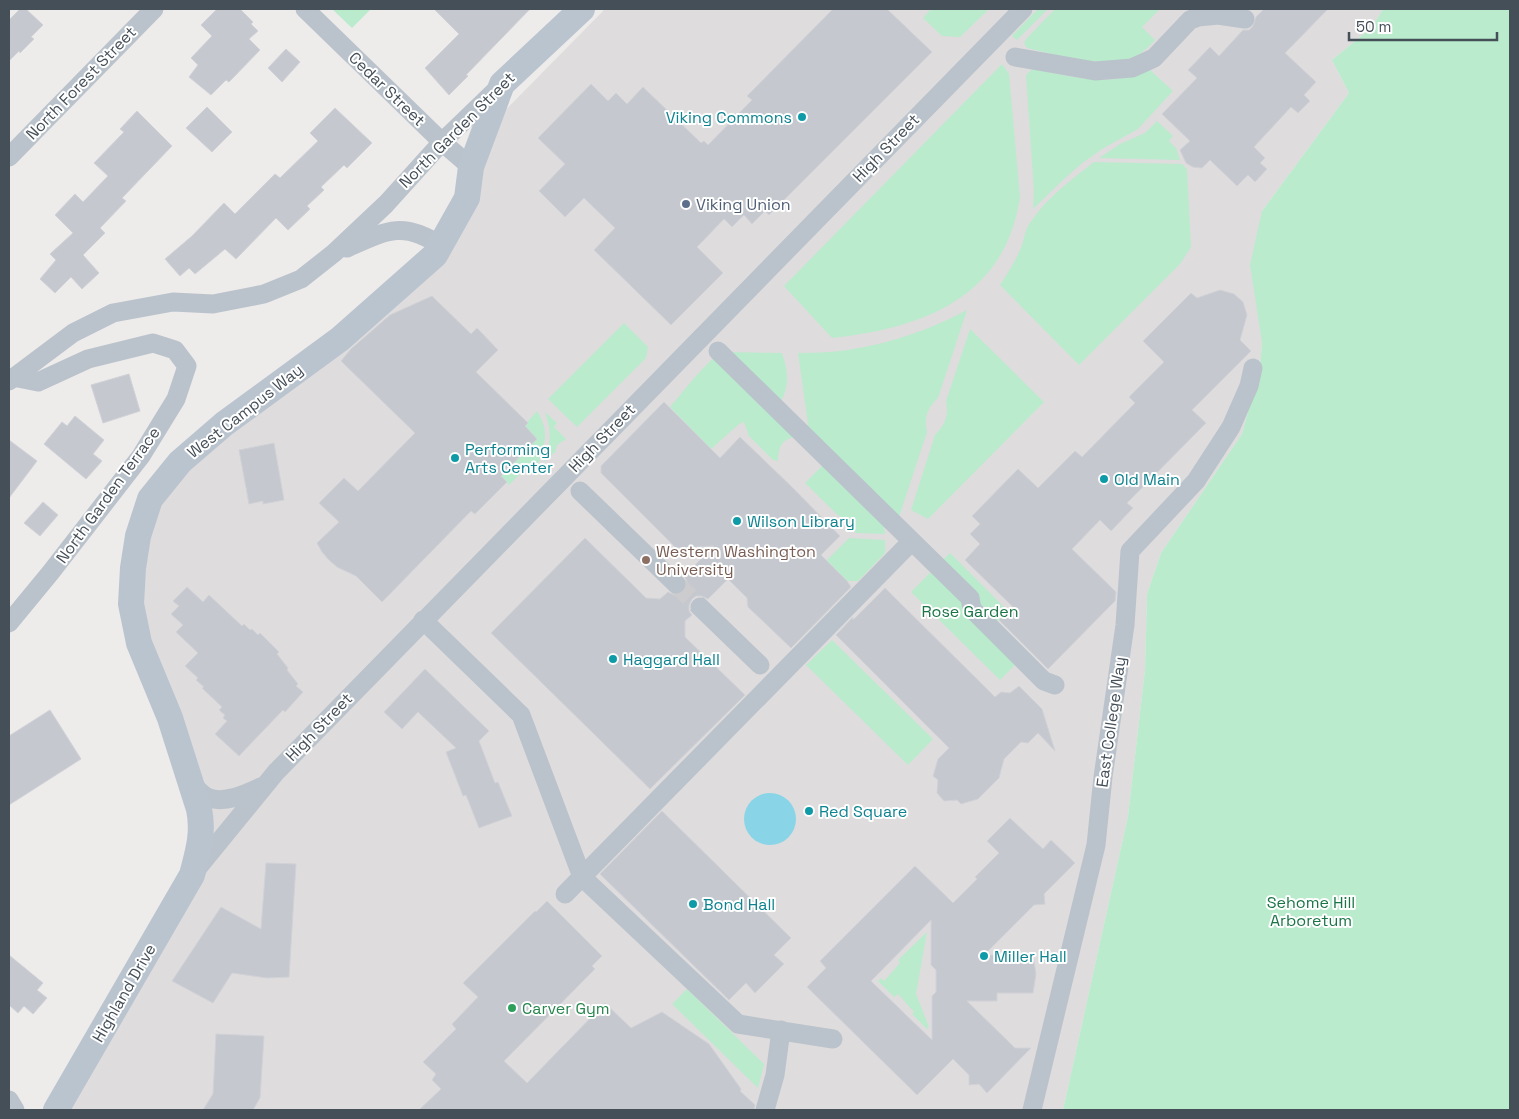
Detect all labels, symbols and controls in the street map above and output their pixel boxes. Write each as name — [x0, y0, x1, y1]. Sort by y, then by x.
scale bar — [1349, 10, 1496, 42]
text: 50 m — [1356, 17, 1391, 36]
street label: North Forest Street — [21, 22, 141, 144]
street label: Cedar Street — [344, 47, 430, 131]
street label: North Garden Street — [394, 67, 520, 193]
place label: Viking Commons — [666, 107, 792, 128]
street label: High Street — [848, 109, 924, 187]
marker: Viking Commons — [796, 111, 808, 123]
place label: Viking Union — [696, 194, 791, 215]
marker: Viking Union — [680, 198, 692, 210]
street label: West Campus Way — [183, 359, 307, 463]
street label: High Street — [564, 399, 640, 477]
street label: North Garden Terrace — [51, 423, 165, 567]
place label: Performing Arts Center — [465, 439, 553, 478]
marker: Performing Arts Center — [449, 452, 461, 464]
place label: Old Main — [1114, 469, 1180, 490]
marker: Old Main — [1098, 473, 1110, 485]
place label: Wilson Library — [747, 511, 855, 532]
marker: Wilson Library — [731, 515, 743, 527]
place label: Western Washington University — [656, 541, 816, 580]
marker: Western Washington University — [640, 554, 652, 566]
park label: Rose Garden — [921, 601, 1019, 622]
place label: Haggard Hall — [623, 649, 720, 670]
marker: Haggard Hall — [607, 653, 619, 665]
street label: East College Way — [1091, 655, 1131, 789]
street label: High Street — [281, 688, 357, 766]
place label: Red Square — [819, 801, 907, 822]
marker: Red Square — [803, 805, 815, 817]
park label: Sehome Hill Arboretum — [1267, 892, 1355, 931]
place label: Bond Hall — [703, 894, 775, 915]
marker: Bond Hall — [687, 898, 699, 910]
street label: Highland Drive — [87, 940, 161, 1046]
place label: Miller Hall — [994, 946, 1067, 967]
marker: Miller Hall — [978, 950, 990, 962]
place label: Carver Gym — [522, 998, 610, 1019]
marker: Carver Gym — [506, 1002, 518, 1014]

